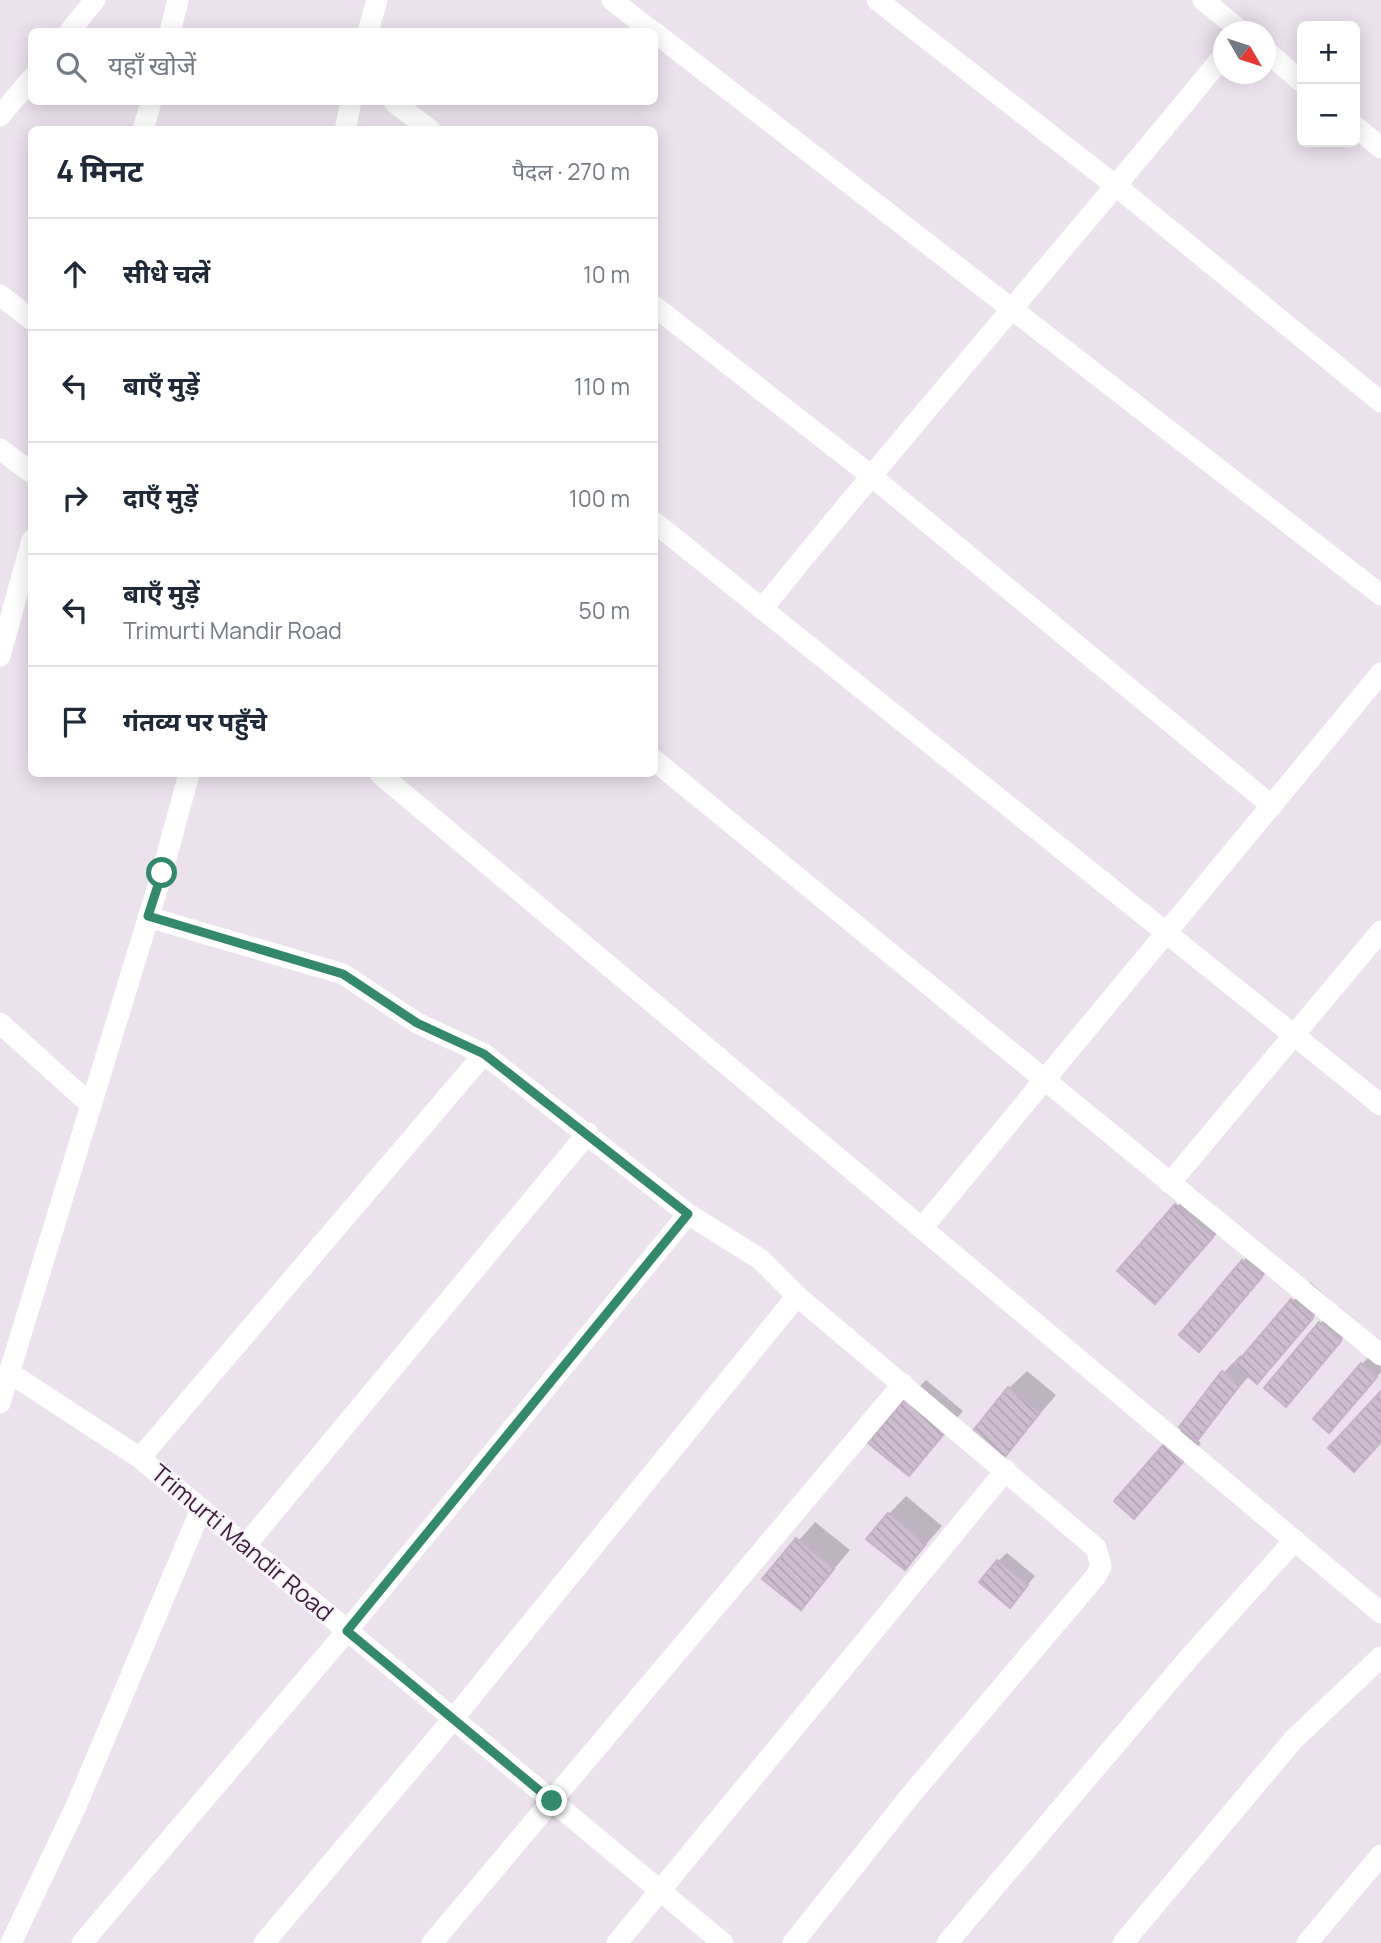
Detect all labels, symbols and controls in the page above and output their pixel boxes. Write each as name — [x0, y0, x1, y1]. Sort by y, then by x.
north arrow — [1213, 21, 1276, 84]
map controls — [1297, 21, 1360, 147]
button: + — [1297, 21, 1360, 84]
search box — [28, 28, 658, 105]
text: यहाँ खोजें — [108, 47, 196, 83]
icon: search — [52, 48, 90, 86]
button: − — [1297, 84, 1360, 147]
text: 4 मिनट — [56, 150, 143, 191]
text: पैदल · 270 m — [512, 155, 630, 187]
icon: ahead — [56, 255, 94, 293]
text: सीधे चलें — [123, 255, 210, 291]
text: 10 m — [583, 258, 630, 290]
icon: left — [56, 367, 94, 405]
text: बाएँ मुड़ें — [123, 367, 200, 403]
text: 110 m — [574, 370, 630, 402]
icon: right — [56, 479, 94, 517]
text: दाएँ मुड़ें — [123, 479, 198, 515]
text: 100 m — [569, 482, 630, 514]
text: बाएँ मुड़ें — [123, 575, 200, 611]
icon: left — [56, 591, 94, 629]
text: 50 m — [579, 594, 630, 626]
text: Trimurti Mandir Road — [123, 614, 342, 646]
icon: arrive — [56, 703, 94, 741]
text: गंतव्य पर पहुँचे — [123, 703, 267, 739]
route start — [146, 857, 177, 888]
street label: Trimurti Mandir Road — [145, 1456, 341, 1628]
route end — [536, 1785, 567, 1816]

